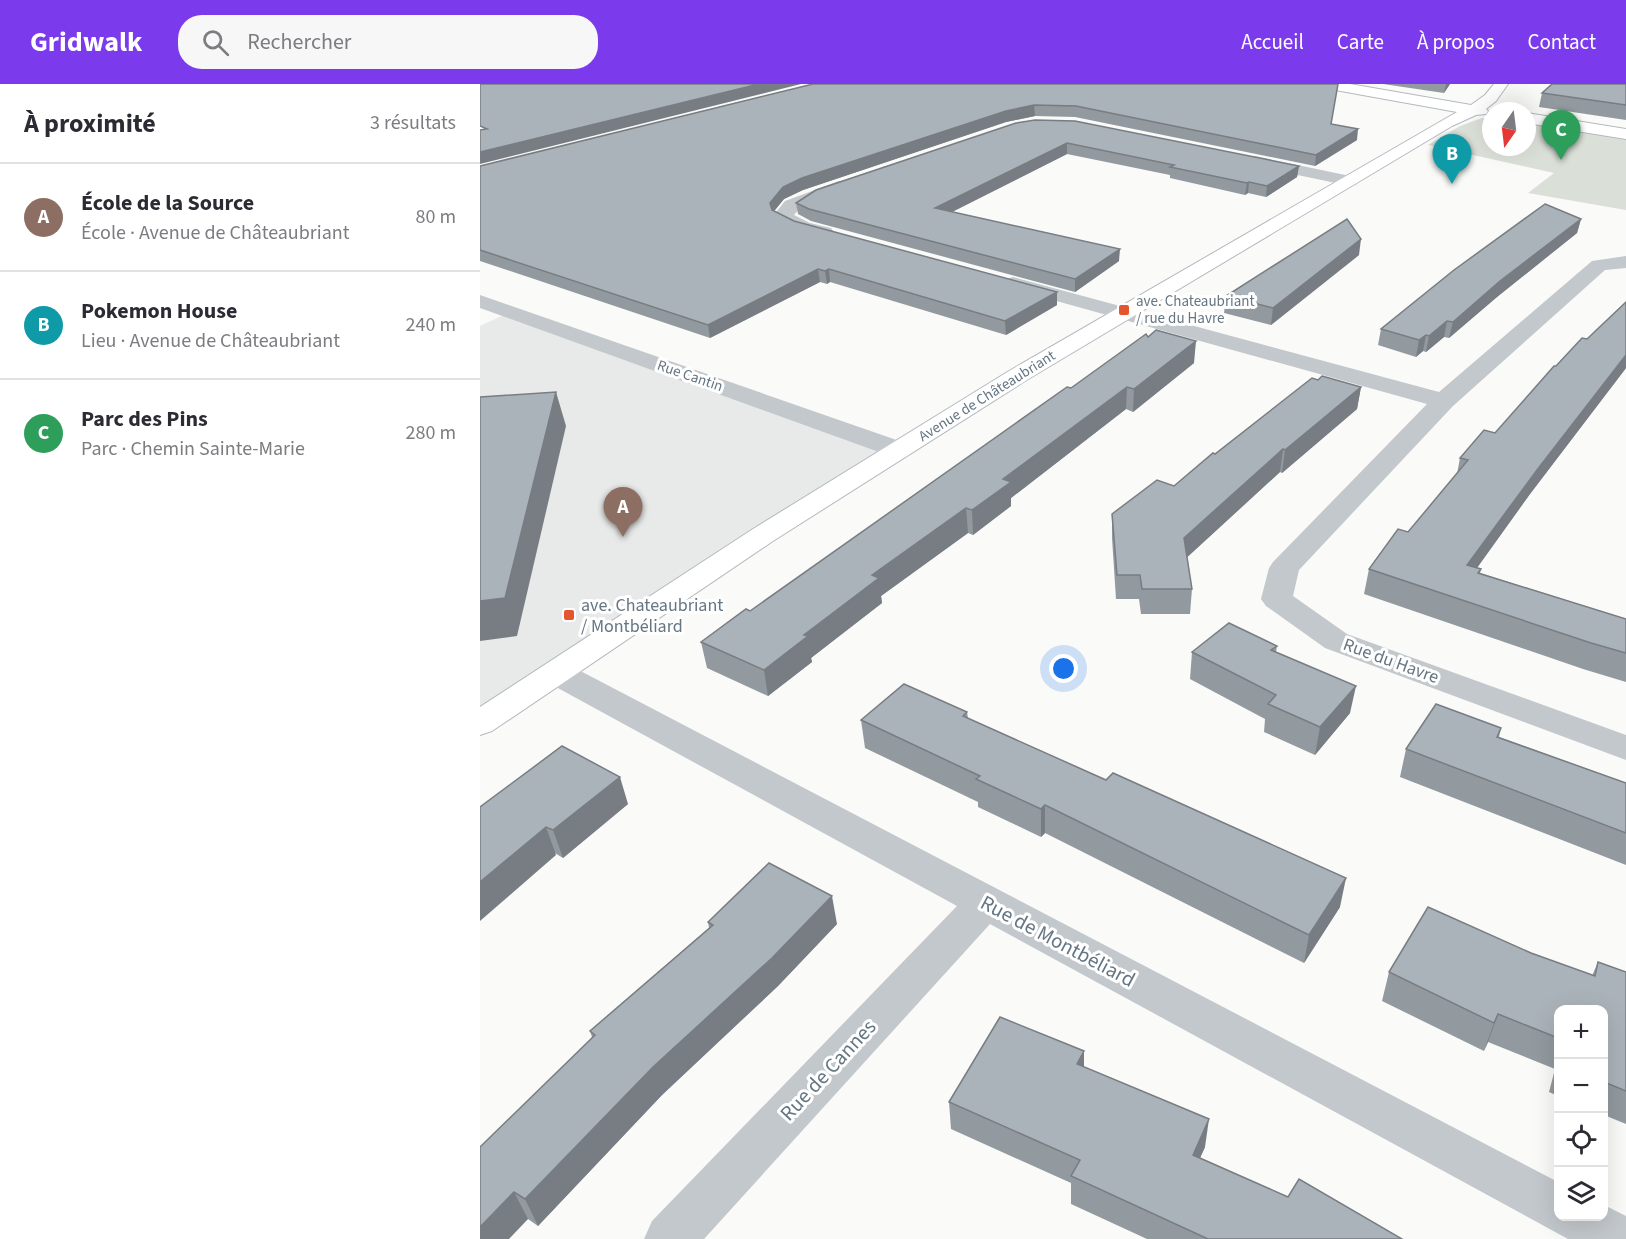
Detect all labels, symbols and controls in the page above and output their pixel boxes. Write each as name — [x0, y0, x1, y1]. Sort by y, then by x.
search box — [178, 15, 598, 69]
text: Gridwalk — [30, 22, 142, 62]
icon: search — [199, 26, 232, 59]
text: Rechercher — [247, 26, 351, 58]
text: Accueil — [1241, 27, 1304, 57]
text: Carte — [1337, 27, 1384, 57]
text: À propos — [1417, 27, 1494, 57]
text: Contact — [1527, 27, 1596, 57]
north arrow — [1482, 102, 1536, 156]
text: À proximité — [24, 105, 156, 142]
text: 3 résultats — [370, 109, 456, 137]
pin: C — [1542, 110, 1580, 160]
pin: B — [1432, 135, 1472, 184]
text: École de la Source — [81, 187, 254, 219]
text: A — [38, 203, 49, 231]
text: 80 m — [416, 203, 456, 231]
text: École · Avenue de Châteaubriant — [81, 219, 349, 247]
place label: ave. Chateaubriant / rue du Havre — [1136, 291, 1255, 329]
text: Pokemon House — [81, 295, 237, 327]
marker: ave. Chateaubriant / rue du Havre — [1117, 303, 1131, 317]
text: B — [37, 311, 50, 339]
text: 240 m — [406, 311, 456, 339]
text: Lieu · Avenue de Châteaubriant — [81, 327, 340, 355]
street label: Avenue de Châteaubriant — [914, 345, 1060, 447]
street label: Rue Cantin — [654, 355, 726, 397]
text: Parc des Pins — [81, 403, 208, 435]
text: C — [38, 419, 49, 447]
text: 280 m — [406, 419, 456, 447]
text: Parc · Chemin Sainte-Marie — [81, 435, 305, 463]
pin: A — [604, 488, 642, 537]
place label: ave. Chateaubriant / Montbéliard — [581, 593, 723, 639]
marker: ave. Chateaubriant / Montbéliard — [562, 608, 576, 622]
street label: Rue du Havre — [1340, 632, 1442, 690]
your location — [1049, 654, 1078, 683]
street label: Rue de Montbéliard — [975, 888, 1141, 994]
map controls — [1554, 1005, 1608, 1221]
button: + — [1554, 1005, 1608, 1059]
street label: Rue de Cannes — [773, 1012, 883, 1127]
button: − — [1554, 1059, 1608, 1113]
button: locate — [1554, 1113, 1608, 1167]
button: layers — [1554, 1167, 1608, 1221]

